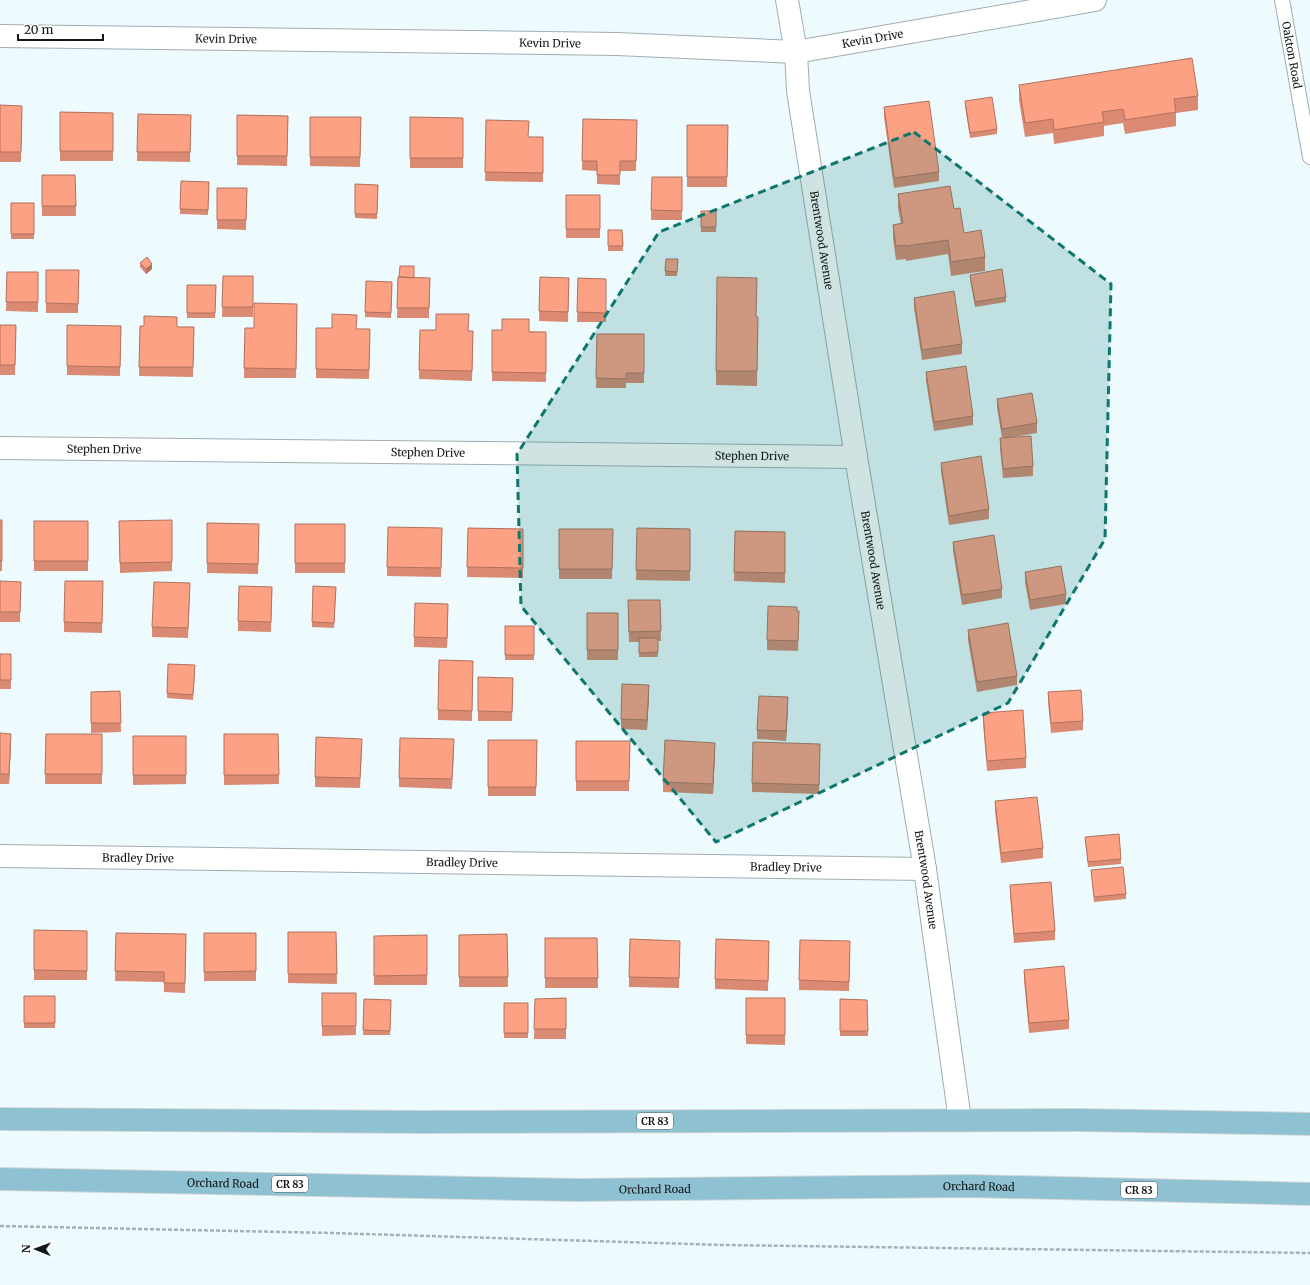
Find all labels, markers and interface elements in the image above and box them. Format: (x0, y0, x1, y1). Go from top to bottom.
scale bar (18, 16, 103, 42)
street label: Oakton Road (1279, 20, 1305, 90)
text: 20 m (24, 22, 53, 37)
street label: Kevin Drive (841, 26, 905, 51)
street label: Kevin Drive (195, 32, 257, 46)
street label: Kevin Drive (519, 36, 581, 51)
street label: Brentwood Avenue (807, 190, 836, 291)
street label: Stephen Drive (67, 442, 142, 456)
street label: Stephen Drive (391, 445, 465, 460)
street label: Stephen Drive (715, 449, 789, 463)
street label: Brentwood Avenue (858, 510, 888, 611)
street label: Brentwood Avenue (912, 829, 940, 930)
street label: Bradley Drive (102, 850, 174, 865)
street label: Bradley Drive (426, 855, 498, 870)
street label: Bradley Drive (750, 860, 822, 875)
road number: CR 83 (637, 1113, 673, 1129)
street label: Orchard Road (187, 1176, 259, 1191)
road number: CR 83 (272, 1176, 308, 1192)
street label: Orchard Road (943, 1179, 1015, 1194)
street label: Orchard Road (619, 1182, 691, 1197)
road number: CR 83 (1121, 1182, 1157, 1198)
north arrow (16, 1229, 56, 1269)
text: N (19, 1244, 33, 1253)

